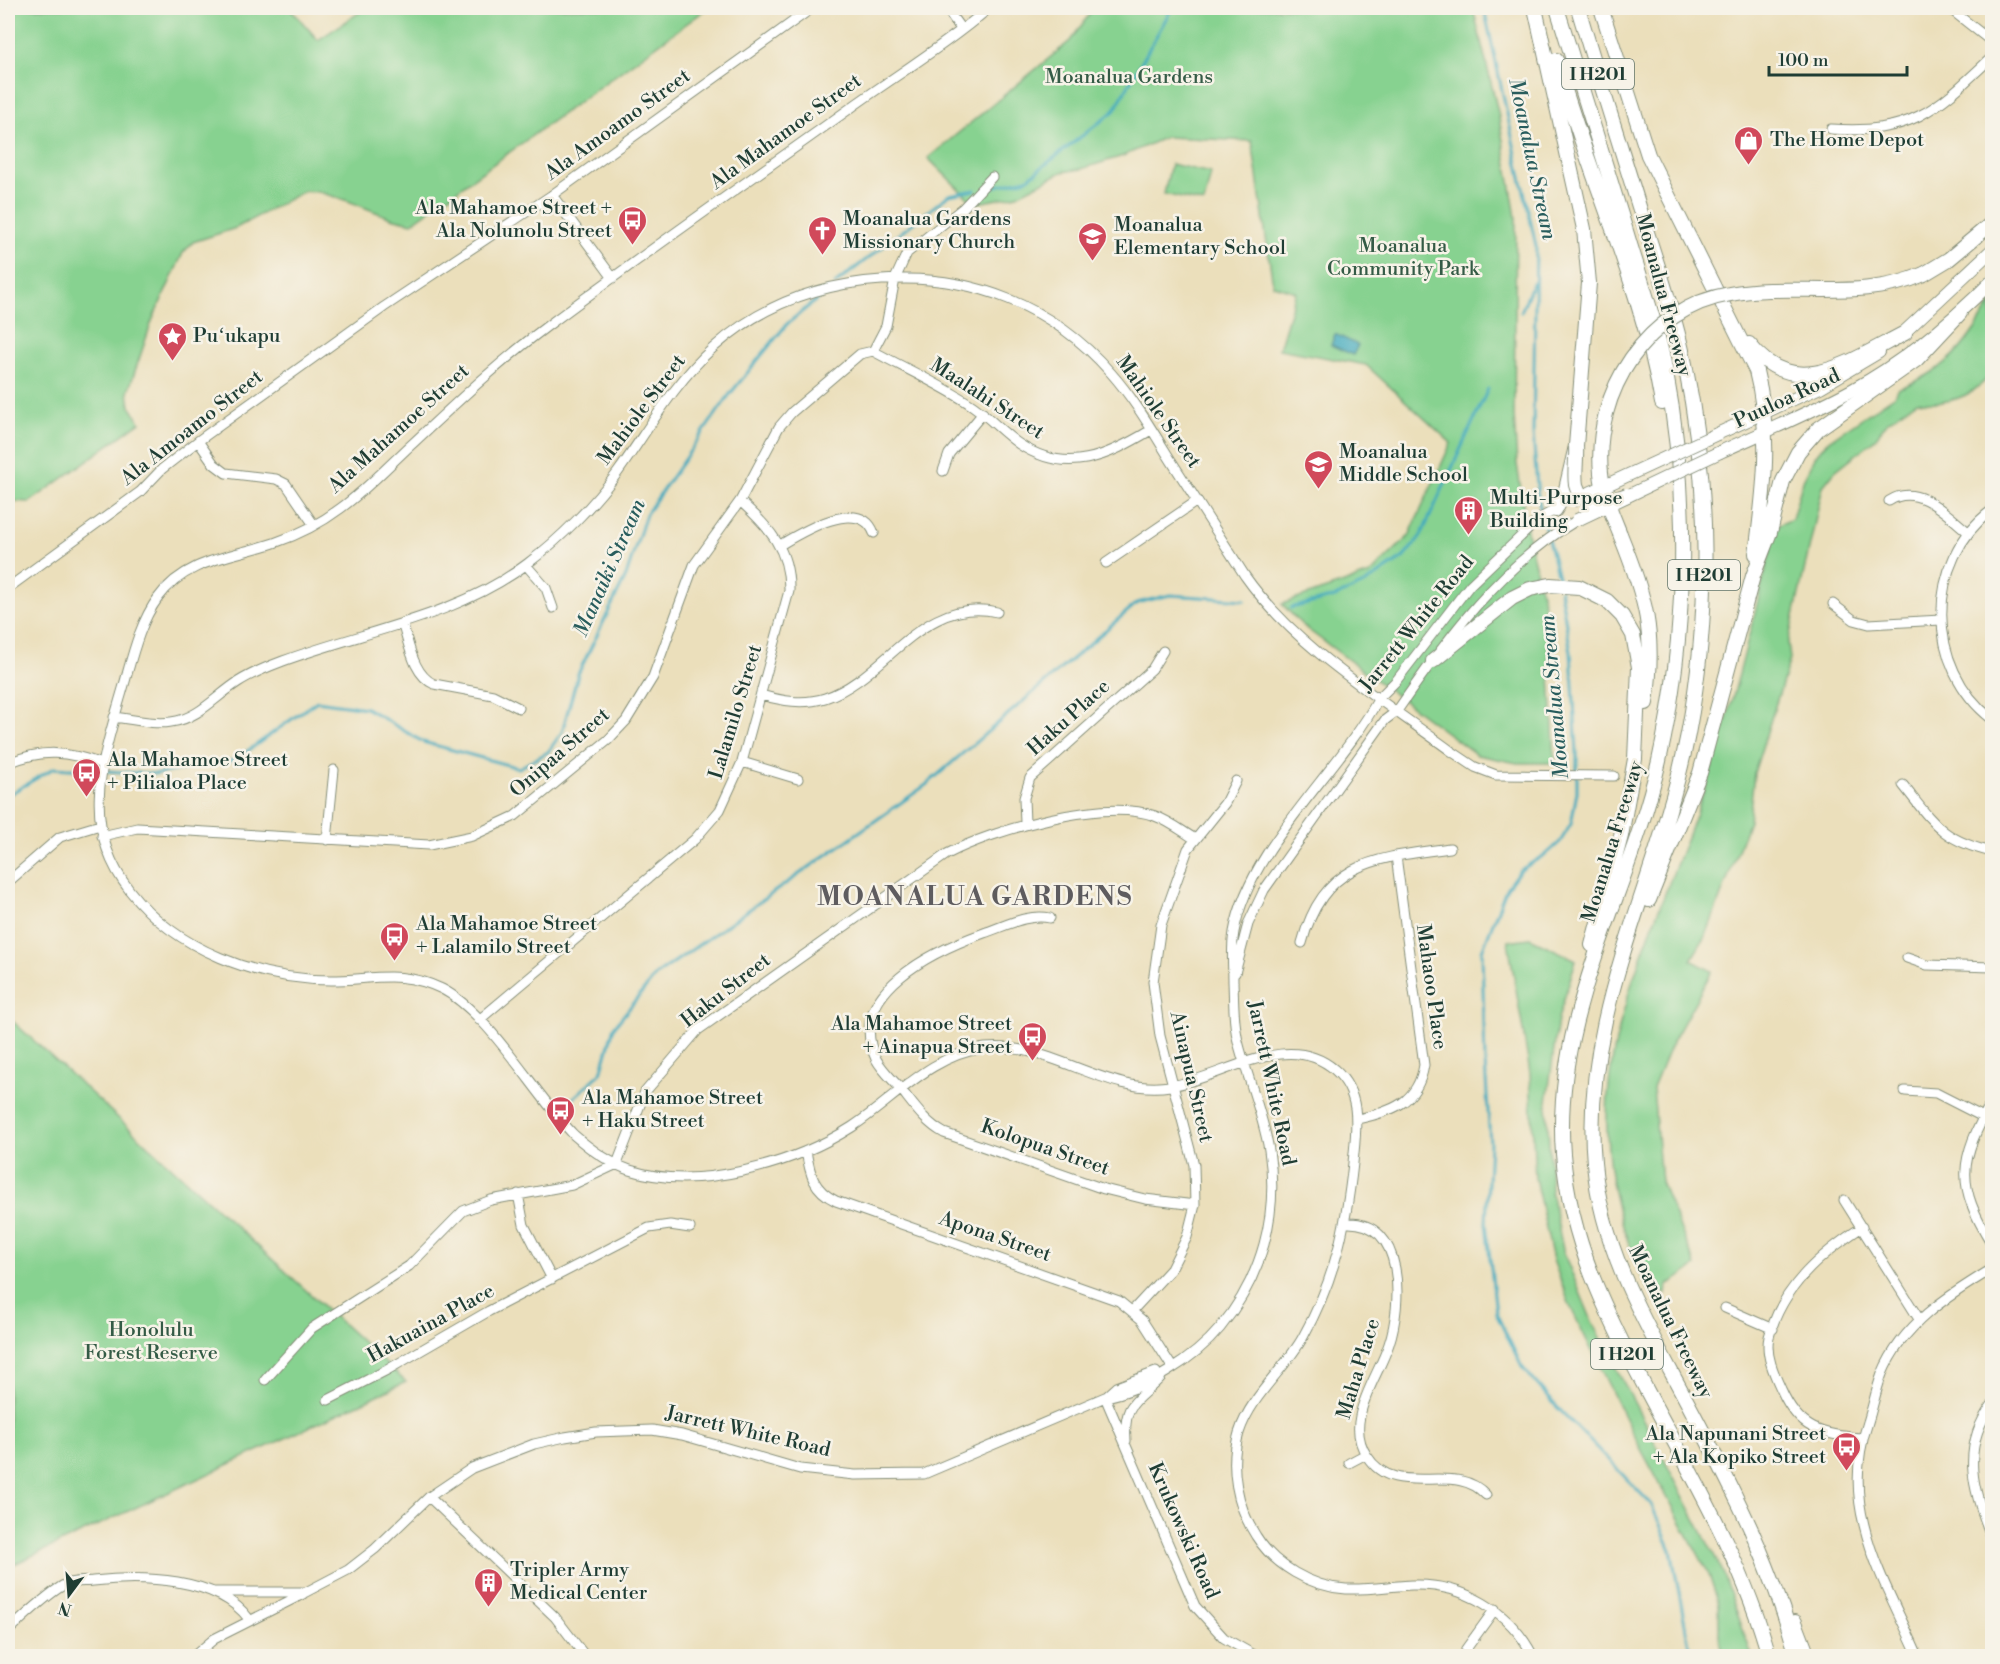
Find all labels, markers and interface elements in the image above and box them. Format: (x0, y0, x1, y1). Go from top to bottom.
scale bar (1769, 39, 1907, 77)
text: 100 m (1778, 49, 1829, 72)
road number: I H201 (1562, 59, 1634, 89)
street label: Ala Amoamo Street (540, 64, 696, 187)
park label: Moanalua Gardens (1045, 65, 1213, 90)
street label: Ala Mahamoe Street (705, 69, 867, 196)
water label: Moanalua Stream (1502, 76, 1562, 243)
shop icon: The Home Depot (1733, 124, 1765, 166)
place label: The Home Depot (1770, 128, 1924, 153)
place label: Ala Mahamoe Street + Ala Nolunolu Street (414, 196, 612, 244)
bus stop icon: Ala Mahamoe Street + Ala Nolunolu Street (617, 204, 649, 246)
place label: Moanalua Gardens Missionary Church (843, 207, 1015, 255)
street label: Moanalua Freeway (1629, 211, 1697, 380)
place label: Moanalua Elementary School (1114, 213, 1286, 261)
church icon: Moanalua Gardens Missionary Church (806, 214, 838, 256)
school or university icon: Moanalua Elementary School (1077, 220, 1109, 262)
park label: Moanalua Community Park (1327, 234, 1481, 282)
place icon: Puʻukapu (156, 320, 188, 362)
place label: Puʻukapu (193, 324, 281, 349)
street label: Mahiole Street (592, 350, 692, 470)
street label: Mahiole Street (1110, 351, 1206, 473)
street label: Maalahi Street (925, 353, 1049, 445)
street label: Ala Mahamoe Street (323, 359, 475, 500)
street label: Puuloa Road (1730, 363, 1845, 435)
street label: Ala Amoamo Street (115, 365, 268, 492)
place label: Moanalua Middle School (1339, 440, 1468, 488)
school or university icon: Moanalua Middle School (1302, 448, 1334, 490)
place label: Multi-Purpose Building (1489, 486, 1623, 534)
water label: Manaiki Stream (568, 494, 652, 641)
building icon: Multi-Purpose Building (1453, 494, 1485, 536)
street label: Jarrett White Road (1354, 550, 1480, 698)
road number: I H201 (1668, 560, 1740, 590)
water label: Moanalua Stream (1535, 613, 1575, 780)
street label: Lalamilo Street (704, 642, 768, 782)
street label: Haku Place (1023, 674, 1115, 762)
street label: Onipaa Street (505, 703, 615, 803)
place label: Ala Mahamoe Street + Pilialoa Place (106, 748, 288, 796)
bus stop icon: Ala Mahamoe Street + Pilialoa Place (70, 756, 102, 798)
street label: Moanalua Freeway (1577, 758, 1650, 926)
district label: MOANALUA GARDENS (817, 881, 1133, 913)
place label: Ala Mahamoe Street + Lalamilo Street (415, 912, 597, 960)
bus stop icon: Ala Mahamoe Street + Lalamilo Street (379, 920, 411, 962)
street label: Mahaoo Place (1410, 923, 1452, 1051)
street label: Haku Street (676, 948, 776, 1034)
street label: Jarrett White Road (1241, 997, 1301, 1169)
street label: Ainapua Street (1164, 1008, 1218, 1145)
place label: Ala Mahamoe Street + Ainapua Street (830, 1012, 1012, 1060)
bus stop icon: Ala Mahamoe Street + Ainapua Street (1017, 1020, 1049, 1062)
place label: Ala Mahamoe Street + Haku Street (581, 1086, 763, 1134)
bus stop icon: Ala Mahamoe Street + Haku Street (545, 1094, 577, 1136)
street label: Kolopua Street (977, 1114, 1113, 1182)
street label: Apona Street (935, 1206, 1054, 1268)
street label: Moanalua Freeway (1622, 1241, 1718, 1403)
street label: Hakuaina Place (363, 1279, 499, 1369)
street label: Maha Place (1332, 1316, 1386, 1422)
park label: Honolulu Forest Reserve (84, 1318, 218, 1366)
road number: I H201 (1591, 1339, 1663, 1369)
street label: Jarrett White Road (662, 1401, 833, 1463)
place label: Ala Napunani Street + Ala Kopiko Street (1644, 1422, 1826, 1470)
bus stop icon: Ala Napunani Street + Ala Kopiko Street (1831, 1430, 1863, 1472)
street label: Krukowski Road (1142, 1459, 1225, 1604)
place label: Tripler Army Medical Center (510, 1558, 648, 1606)
north arrow (39, 1565, 99, 1625)
building icon: Tripler Army Medical Center (473, 1566, 505, 1608)
text: N (56, 1597, 74, 1620)

